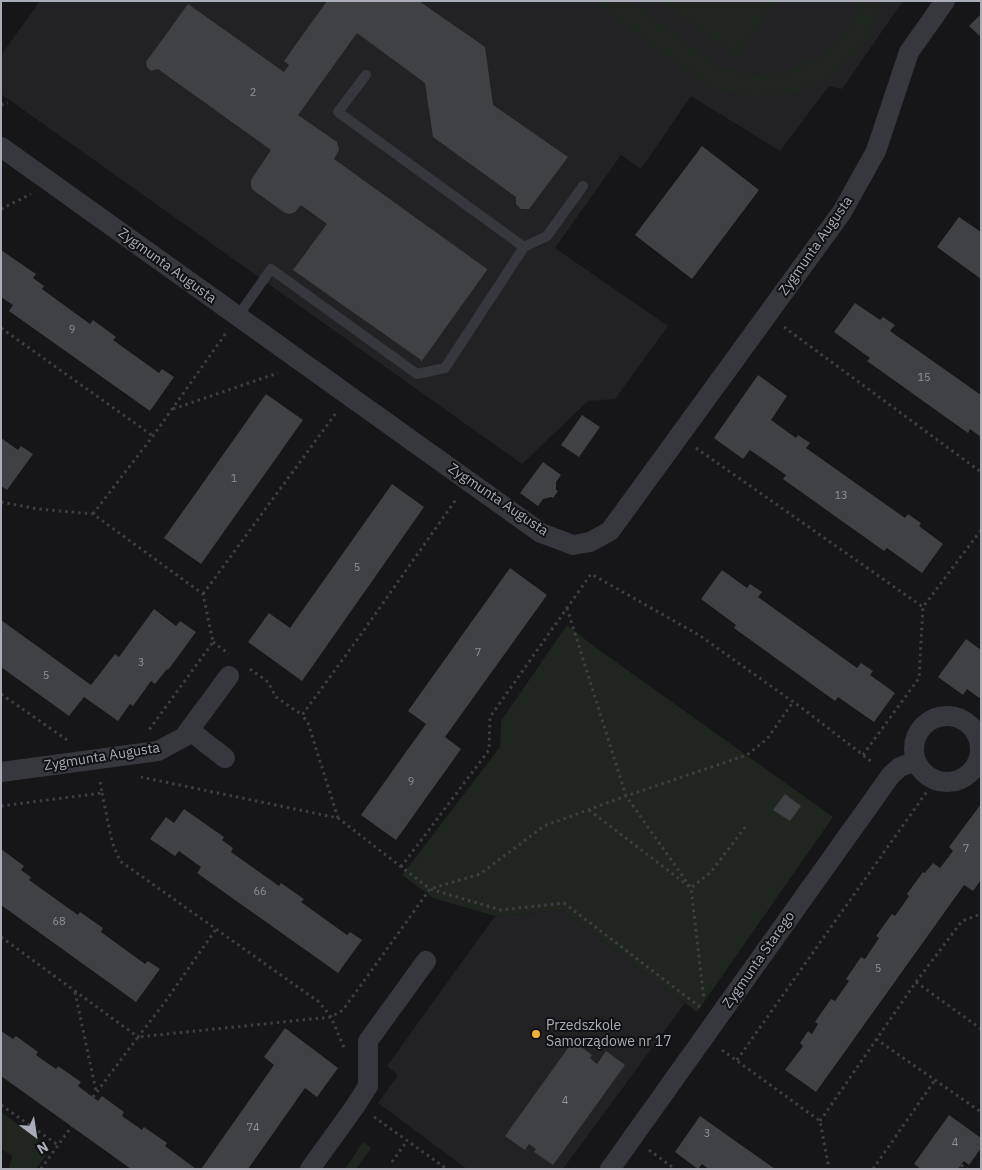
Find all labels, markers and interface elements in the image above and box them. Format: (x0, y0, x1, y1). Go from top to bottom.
house number: 2 (250, 86, 256, 100)
street label: Zygmunta Augusta (776, 193, 856, 299)
street label: Zygmunta Augusta (115, 225, 219, 307)
house number: 9 (69, 323, 75, 337)
house number: 15 (917, 371, 931, 385)
street label: Zygmunta Augusta (445, 460, 551, 540)
house number: 1 (231, 472, 237, 486)
house number: 13 (834, 489, 848, 503)
house number: 5 (354, 561, 360, 575)
house number: 7 (475, 646, 481, 660)
house number: 3 (138, 656, 144, 670)
house number: 5 (43, 669, 49, 683)
street label: Zygmunta Augusta (43, 740, 161, 774)
house number: 9 (408, 775, 414, 789)
house number: 7 (963, 842, 969, 856)
house number: 66 (253, 885, 267, 899)
street label: Zygmunta Starego (719, 908, 799, 1012)
house number: 68 (52, 915, 66, 929)
house number: 5 (875, 962, 881, 976)
place label: Przedszkole Samorządowe nr 17 (546, 1018, 672, 1050)
marker: Przedszkole Samorządowe nr 17 (530, 1028, 542, 1040)
house number: 4 (562, 1094, 568, 1108)
north arrow (10, 1110, 60, 1160)
house number: 74 (246, 1121, 260, 1135)
house number: 3 (704, 1127, 710, 1141)
house number: 4 (952, 1136, 958, 1150)
text: N (34, 1138, 52, 1158)

